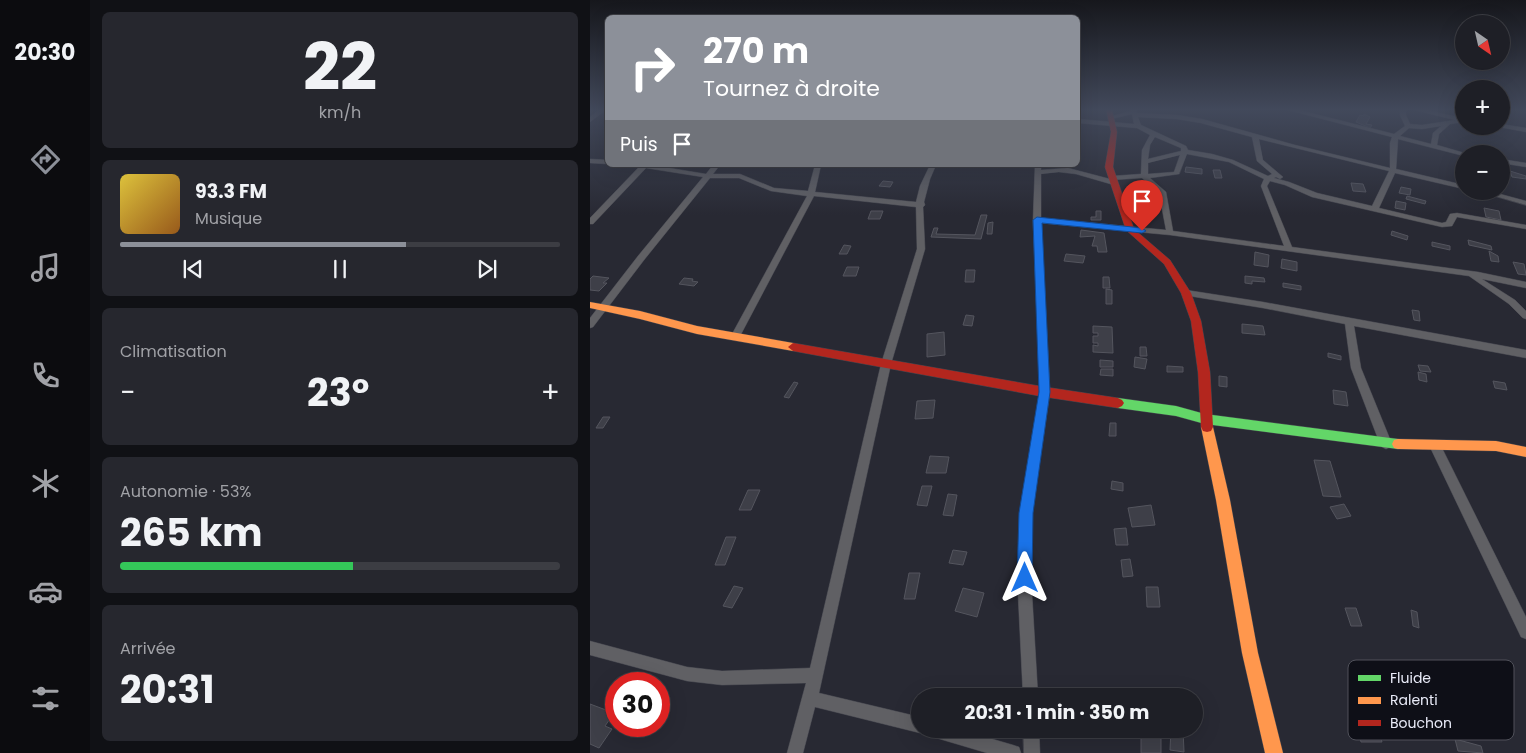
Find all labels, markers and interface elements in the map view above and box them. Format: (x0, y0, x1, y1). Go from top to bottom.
north arrow (1455, 15, 1510, 70)
map controls (1455, 15, 1510, 200)
text: 22 (303, 22, 377, 113)
text: 270 m (703, 26, 809, 75)
icon: right (620, 35, 685, 100)
text: 20:30 (15, 37, 75, 68)
text: Tournez à droite (703, 73, 880, 104)
button: + (1455, 80, 1510, 135)
text: km/h (319, 101, 361, 124)
icon: arrive (668, 130, 696, 158)
text: Puis (620, 131, 658, 158)
icon: directions (28, 142, 63, 177)
button: − (1455, 145, 1510, 200)
text: 93.3 FM (195, 178, 267, 205)
pin (1121, 180, 1163, 231)
icon: arrive (1128, 187, 1156, 215)
text: Musique (195, 207, 262, 230)
icon: music (28, 250, 63, 285)
icon: previous (179, 255, 207, 283)
icon: pause (326, 255, 354, 283)
icon: next (473, 255, 501, 283)
text: Climatisation (120, 340, 227, 363)
icon: phone (28, 358, 63, 393)
text: 23° (307, 366, 369, 419)
text: − (120, 373, 135, 412)
text: + (541, 373, 560, 412)
icon: climate (28, 466, 63, 501)
text: Autonomie · 53% (120, 480, 251, 503)
text: 265 km (120, 506, 262, 559)
position arrow (998, 551, 1050, 603)
icon: car (28, 574, 63, 609)
text: Arrivée (120, 637, 175, 660)
legend (1348, 660, 1514, 740)
text: 20:31 (120, 663, 215, 716)
text: Fluide (1390, 668, 1431, 688)
speed limit sign: 30 (605, 672, 670, 737)
icon: filters (28, 681, 63, 716)
text: Ralenti (1390, 690, 1438, 710)
text: 20:31 · 1 min · 350 m (965, 699, 1149, 726)
text: Bouchon (1390, 713, 1452, 733)

